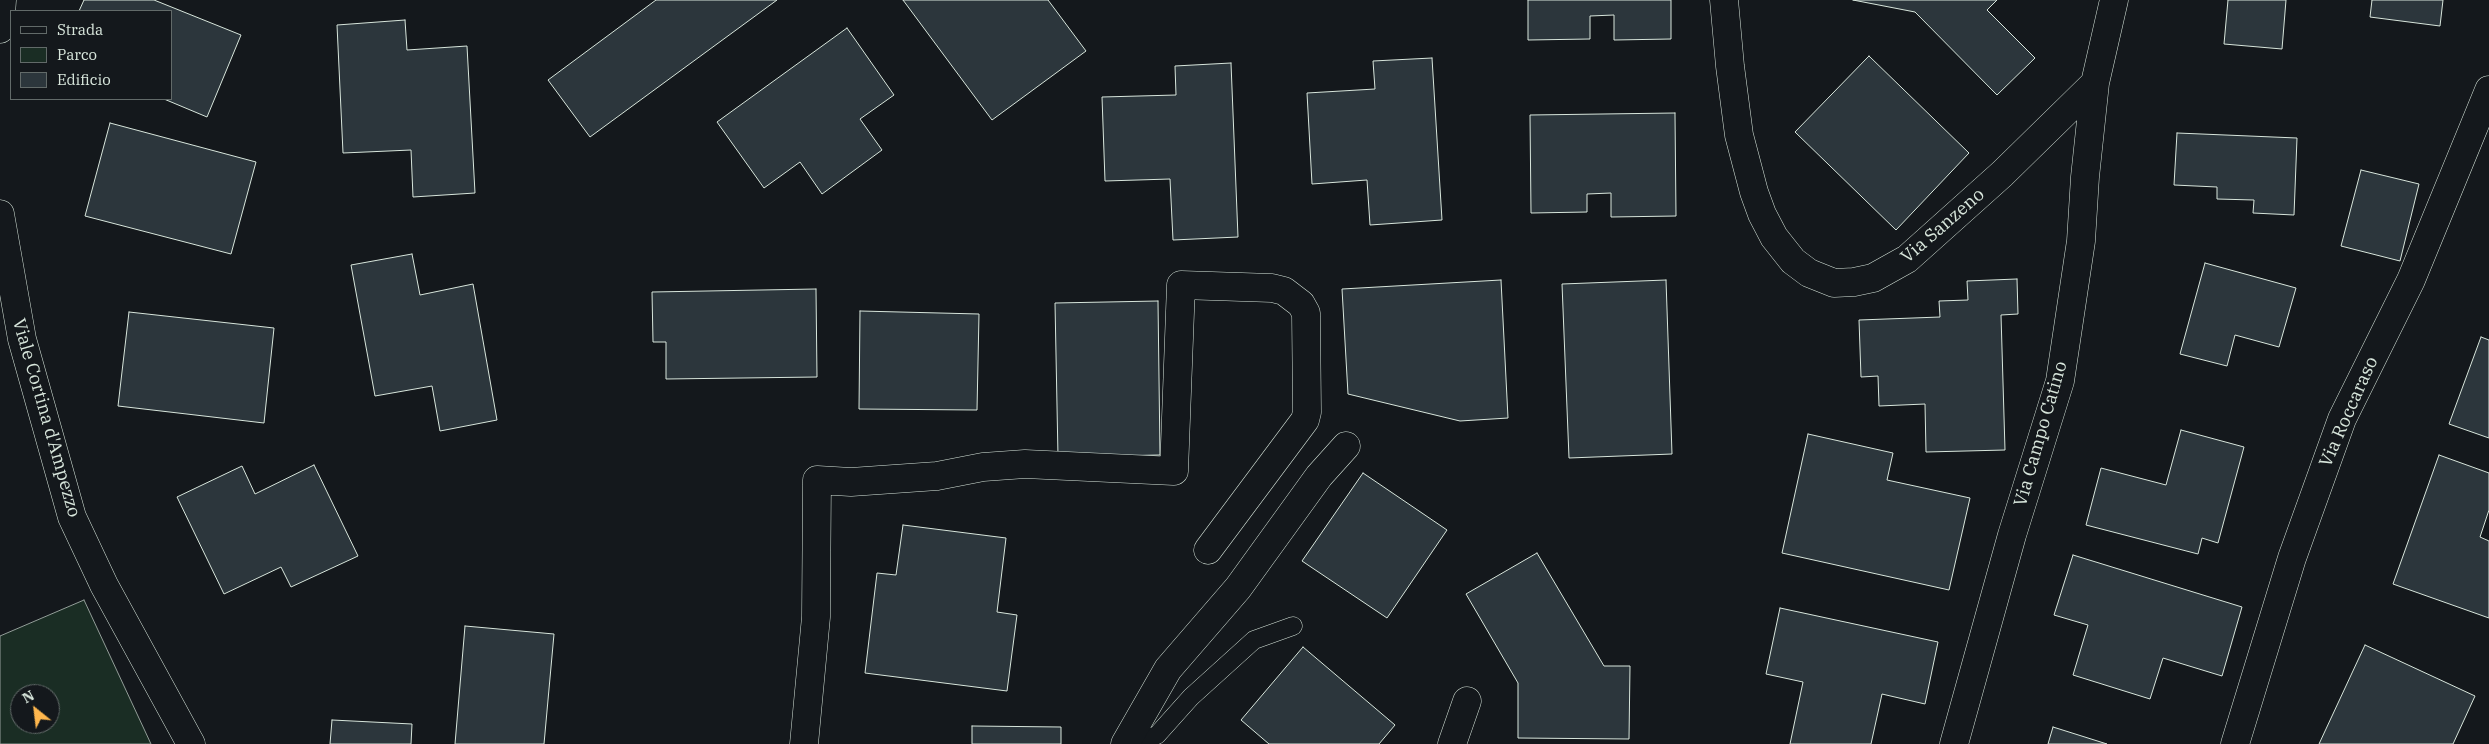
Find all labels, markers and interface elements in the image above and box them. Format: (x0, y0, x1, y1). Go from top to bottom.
legend (10, 10, 172, 100)
text: Strada (57, 20, 103, 39)
text: Parco (57, 45, 97, 64)
text: Edificio (57, 70, 111, 89)
street label: Via Sanzeno (1897, 184, 1989, 268)
street label: Viale Cortina d'Ampezzo (7, 316, 85, 520)
street label: Via Roccaraso (2315, 354, 2383, 470)
street label: Via Campo Catino (2010, 359, 2072, 509)
north arrow (10, 684, 60, 734)
text: N (19, 686, 37, 707)

